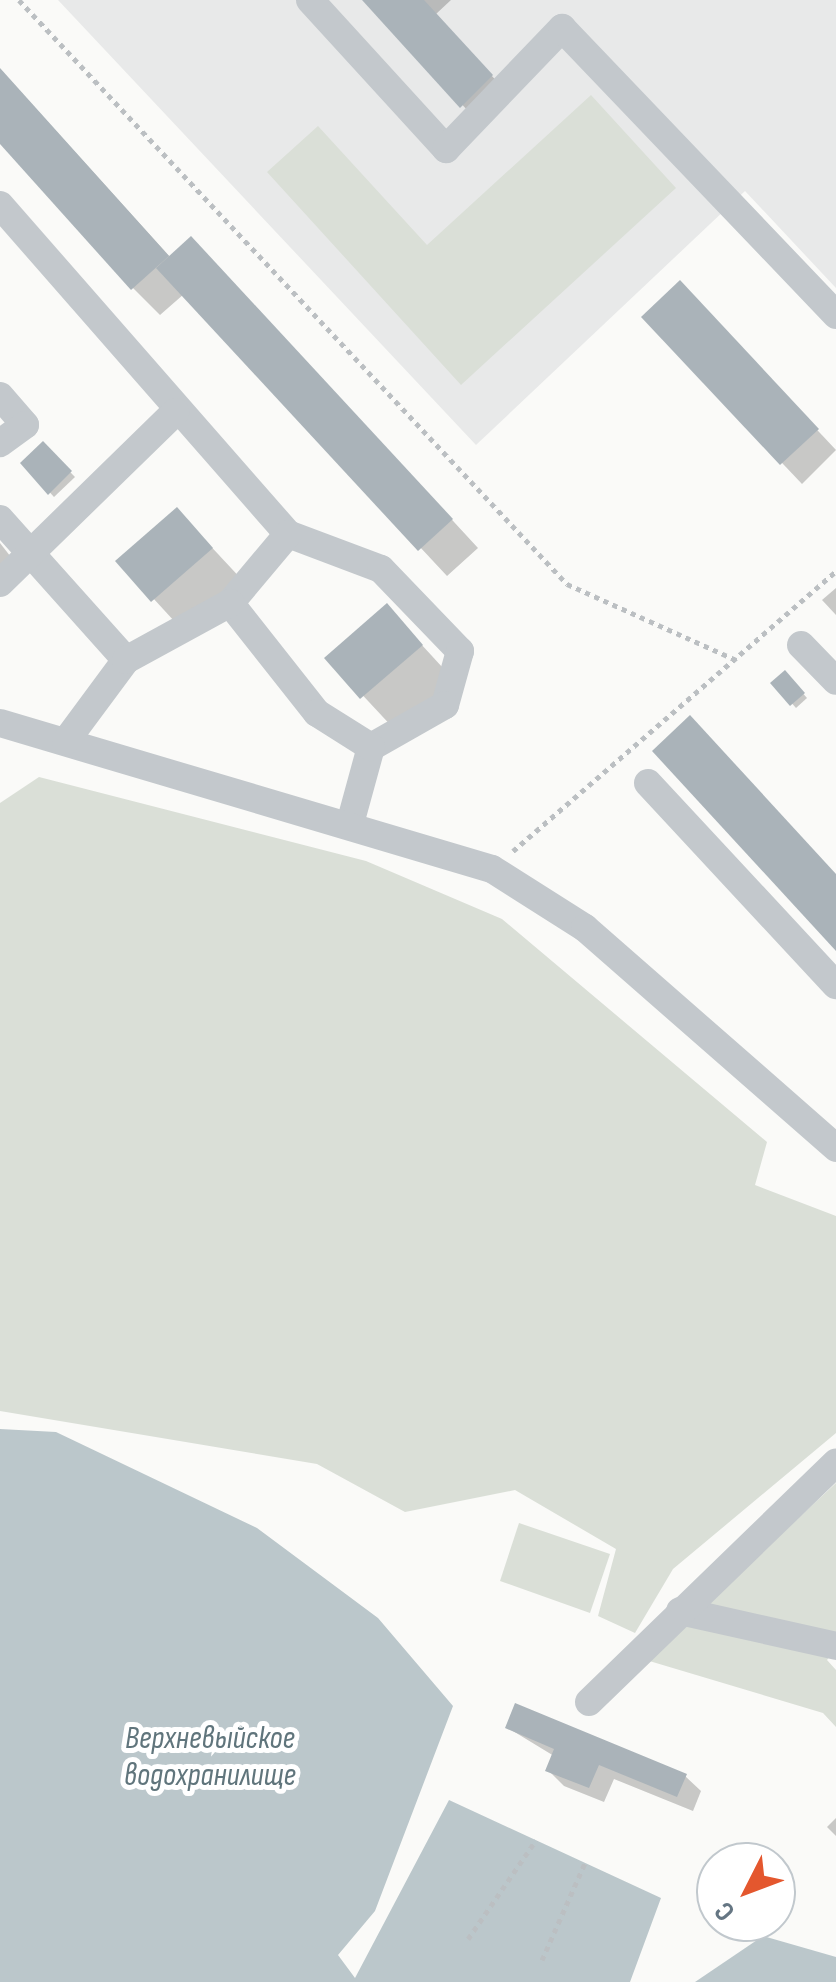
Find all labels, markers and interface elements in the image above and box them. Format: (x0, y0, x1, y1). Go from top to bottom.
water label: Верхневыйское водохранилище (124, 1721, 296, 1796)
north arrow (696, 1842, 796, 1942)
text: С (708, 1895, 742, 1927)

